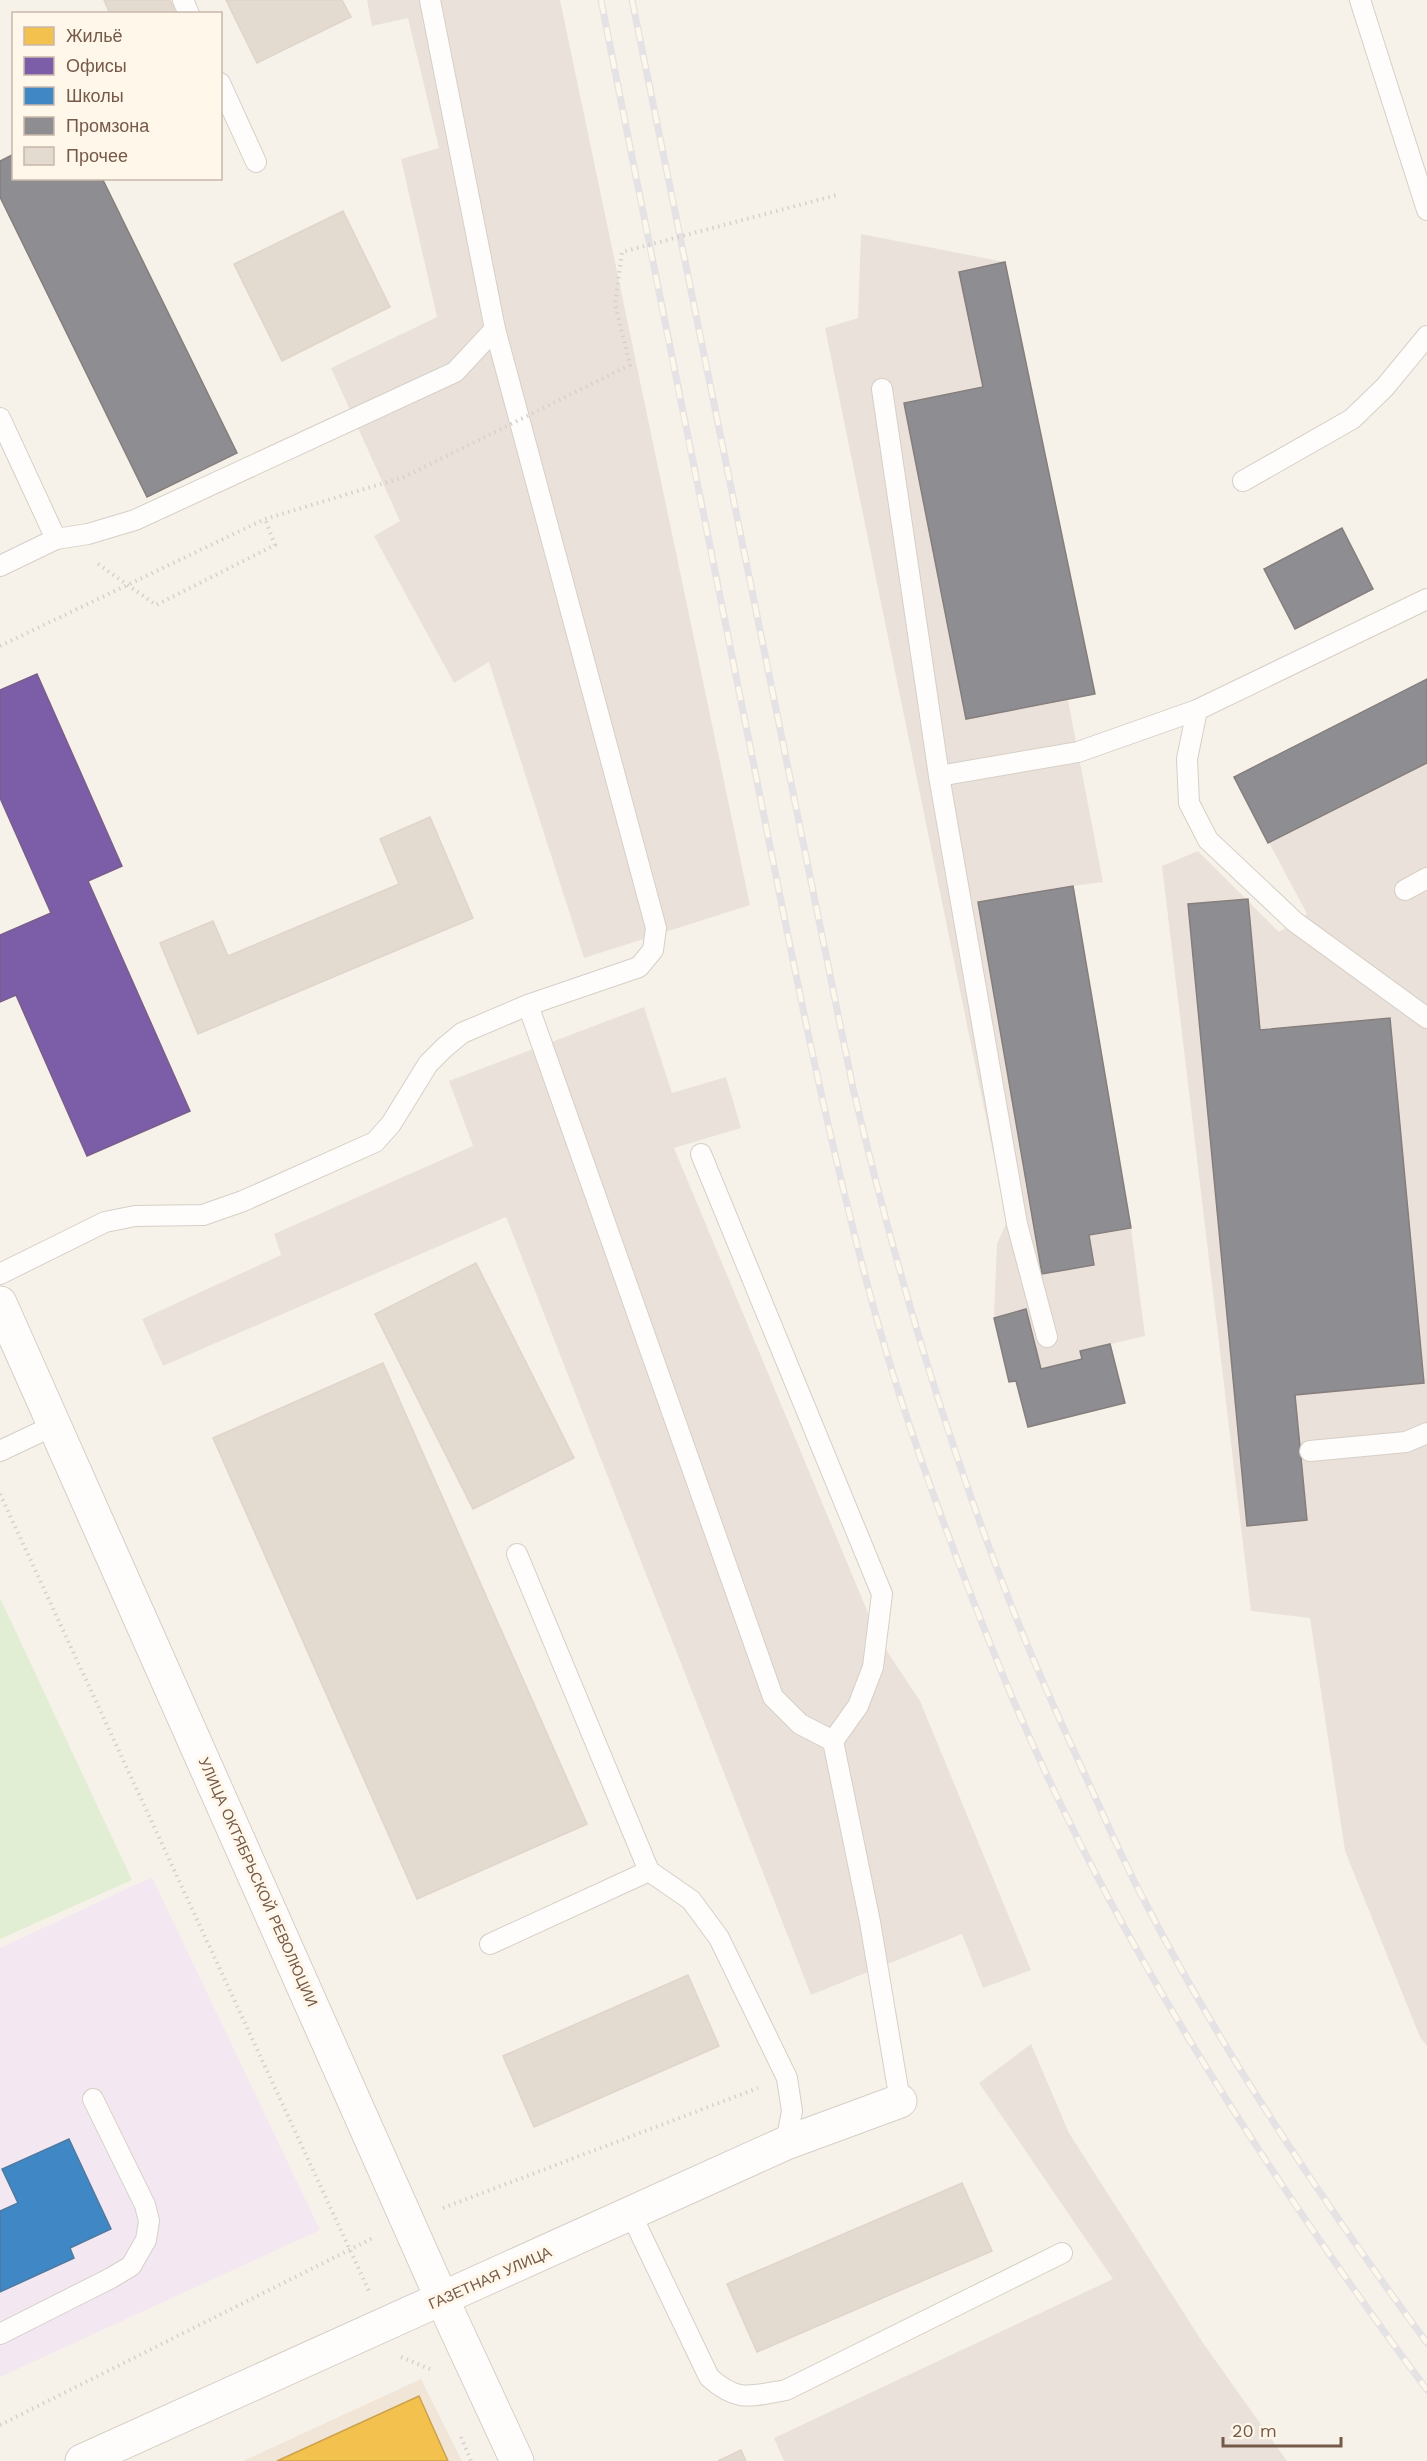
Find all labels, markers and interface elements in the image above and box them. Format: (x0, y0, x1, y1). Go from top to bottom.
legend (12, 12, 222, 180)
text: Жильё (66, 25, 123, 46)
text: Офисы (66, 55, 127, 76)
text: Школы (66, 85, 124, 106)
text: Промзона (66, 115, 150, 136)
text: Прочее (66, 145, 128, 166)
street label: УЛИЦА ОКТЯБРЬСКОЙ РЕВОЛЮЦИИ (195, 1755, 321, 2009)
street label: ГАЗЕТНАЯ УЛИЦА (426, 2243, 554, 2313)
scale bar (1223, 2410, 1342, 2448)
text: 20 m (1232, 2420, 1277, 2441)

